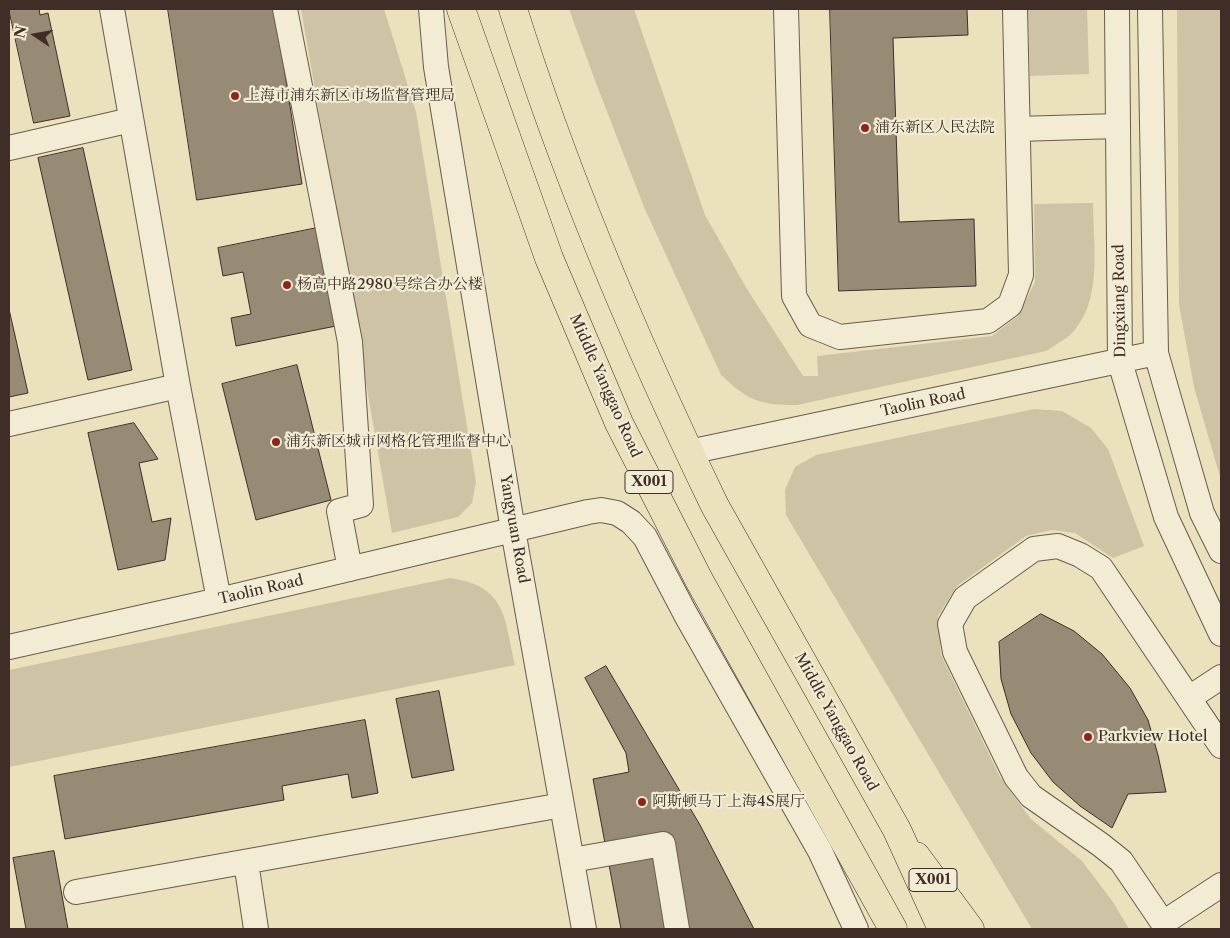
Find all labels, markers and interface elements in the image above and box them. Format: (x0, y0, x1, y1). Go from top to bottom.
north arrow (10, 10, 60, 60)
text: N (10, 24, 30, 40)
place label: 上海市浦东新区市场监督管理局 (245, 87, 455, 105)
marker: 上海市浦东新区市场监督管理局 (229, 90, 241, 102)
place label: 浦东新区人民法院 (875, 119, 995, 137)
marker: 浦东新区人民法院 (859, 122, 871, 134)
street label: Dingxiang Road (1110, 244, 1130, 358)
place label: 杨高中路2980号综合办公楼 (297, 276, 483, 294)
marker: 杨高中路2980号综合办公楼 (281, 279, 293, 291)
street label: Middle Yanggao Road (565, 311, 645, 461)
street label: Taolin Road (879, 385, 967, 421)
place label: 浦东新区城市网格化管理监督中心 (286, 433, 511, 451)
marker: 浦东新区城市网格化管理监督中心 (270, 436, 282, 448)
road number: X001 (625, 471, 673, 494)
street label: Yangyuan Road (496, 473, 532, 585)
street label: Taolin Road (217, 572, 305, 608)
street label: Middle Yanggao Road (790, 650, 882, 794)
place label: Parkview Hotel (1098, 728, 1207, 746)
marker: Parkview Hotel (1082, 731, 1094, 743)
place label: 阿斯顿马丁上海4S展厅 (652, 793, 805, 811)
marker: 阿斯顿马丁上海4S展厅 (636, 796, 648, 808)
road number: X001 (909, 868, 957, 892)

